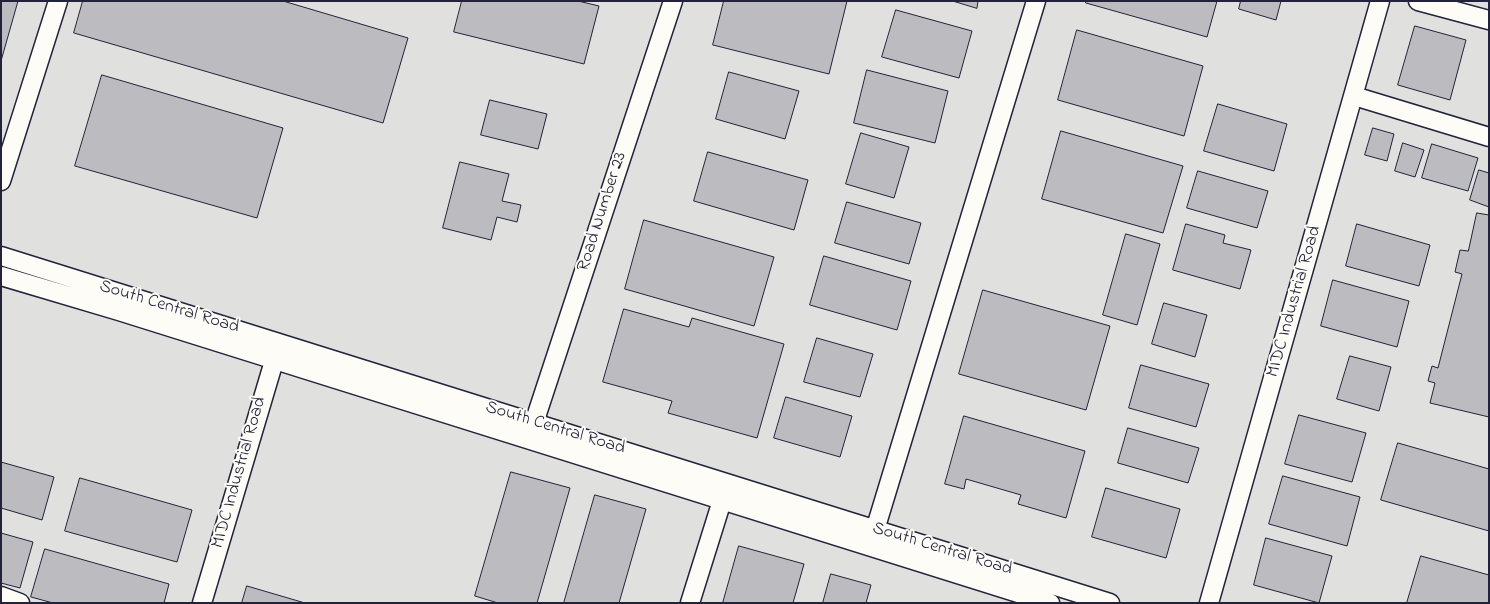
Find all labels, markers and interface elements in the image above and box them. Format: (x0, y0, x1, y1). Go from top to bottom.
street label: Road Number 23 (574, 150, 632, 274)
street label: MIDC Industrial Road (1263, 224, 1327, 380)
street label: South Central Road (96, 276, 242, 340)
street label: MIDC Industrial Road (208, 395, 272, 551)
street label: South Central Road (482, 397, 628, 461)
street label: South Central Road (869, 518, 1015, 582)

